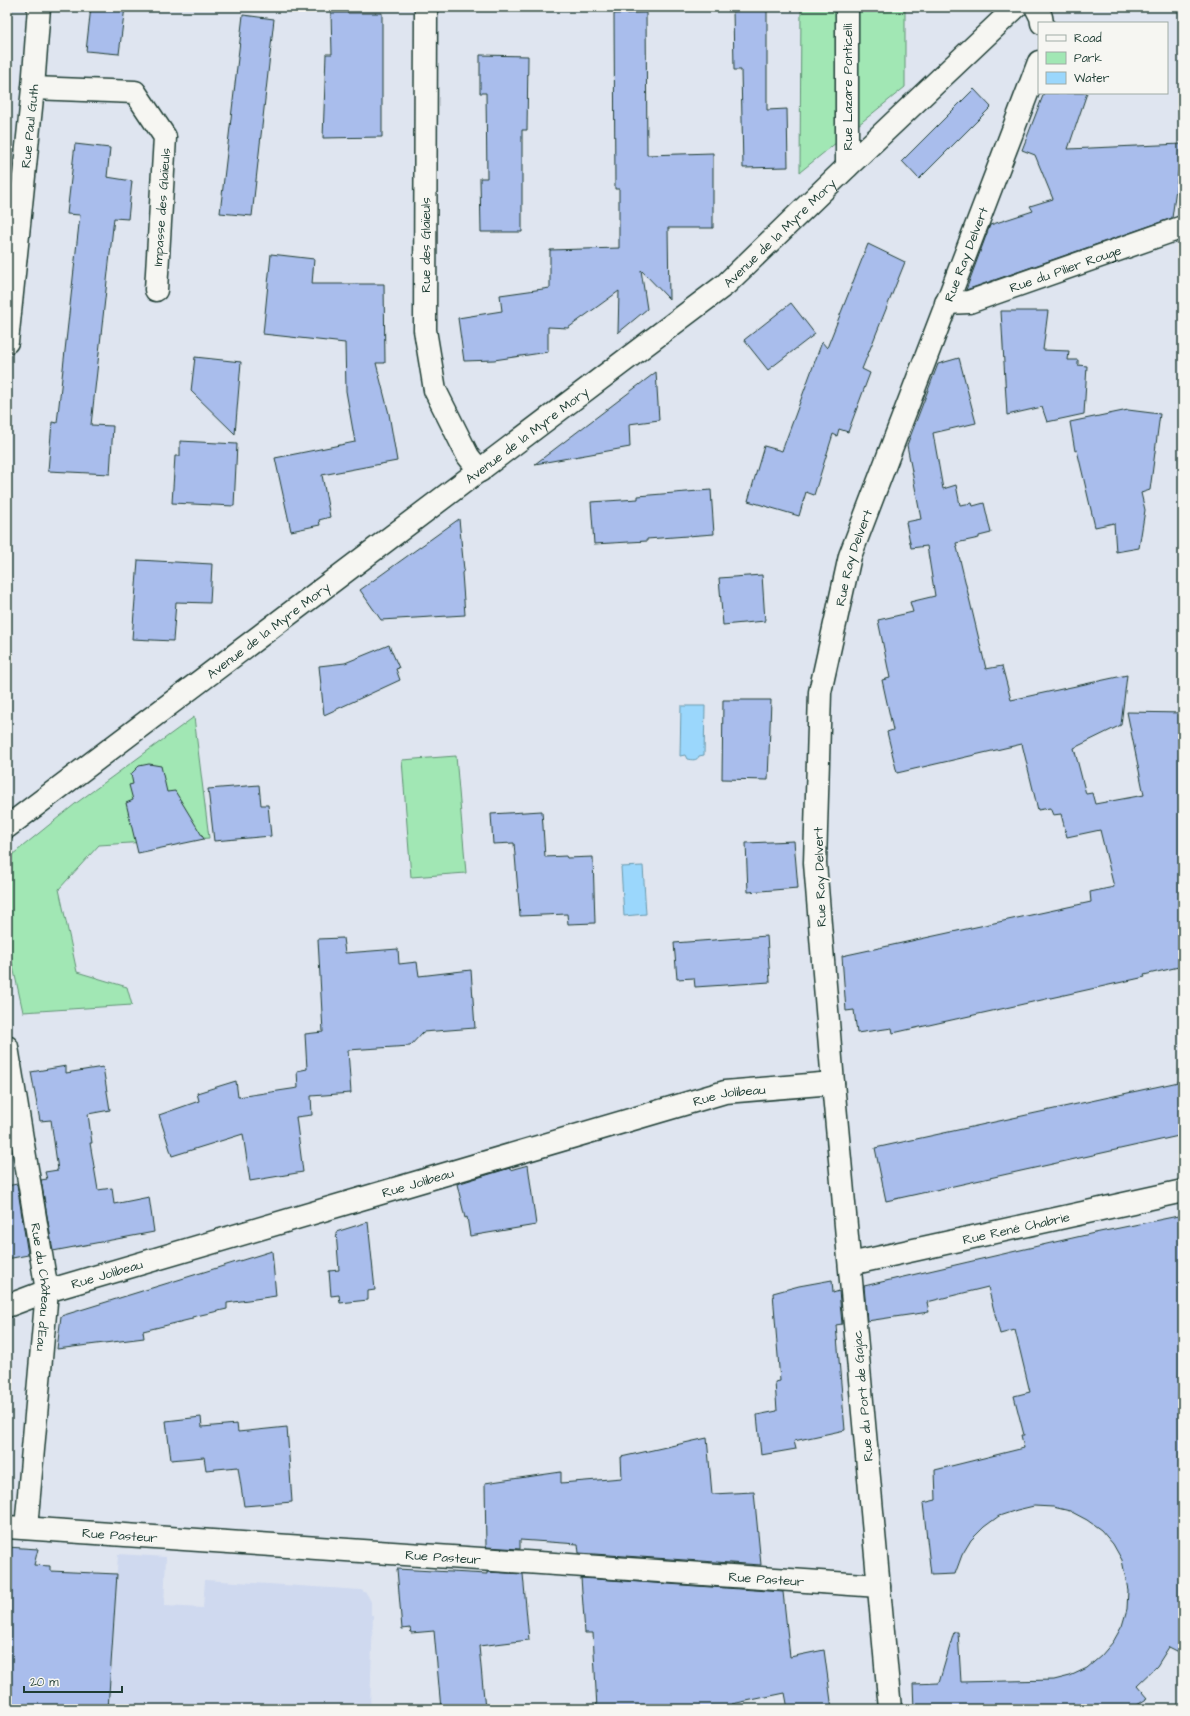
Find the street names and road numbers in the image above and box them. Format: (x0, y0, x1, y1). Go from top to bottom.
street label: Rue Lazare Ponticelli (839, 24, 857, 150)
street label: Rue Paul Guth (17, 83, 43, 169)
street label: Impasse des Glaïeuls (149, 147, 175, 267)
street label: Avenue de la Myre Mory (720, 175, 841, 292)
street label: Rue des Glaïeuls (417, 197, 435, 293)
street label: Rue Ray Delvert (940, 204, 993, 304)
street label: Rue du Pilier Rouge (1007, 241, 1124, 297)
street label: Avenue de la Myre Mory (462, 383, 593, 488)
street label: Rue Ray Delvert (831, 506, 877, 608)
street label: Avenue de la Myre Mory (203, 578, 334, 683)
street label: Rue Ray Delvert (809, 826, 832, 927)
street label: Rue Jolibeau (691, 1081, 767, 1111)
street label: Rue Jolibeau (380, 1164, 456, 1202)
street label: Rue René Chabrie (961, 1208, 1071, 1249)
street label: Rue du Château d'Eau (26, 1222, 55, 1352)
street label: Rue Jolibeau (69, 1255, 145, 1293)
street label: Rue du Port de Gajac (848, 1330, 878, 1462)
street label: Rue Pasteur (81, 1524, 158, 1547)
street label: Rue Pasteur (405, 1546, 481, 1569)
street label: Rue Pasteur (728, 1568, 805, 1591)

